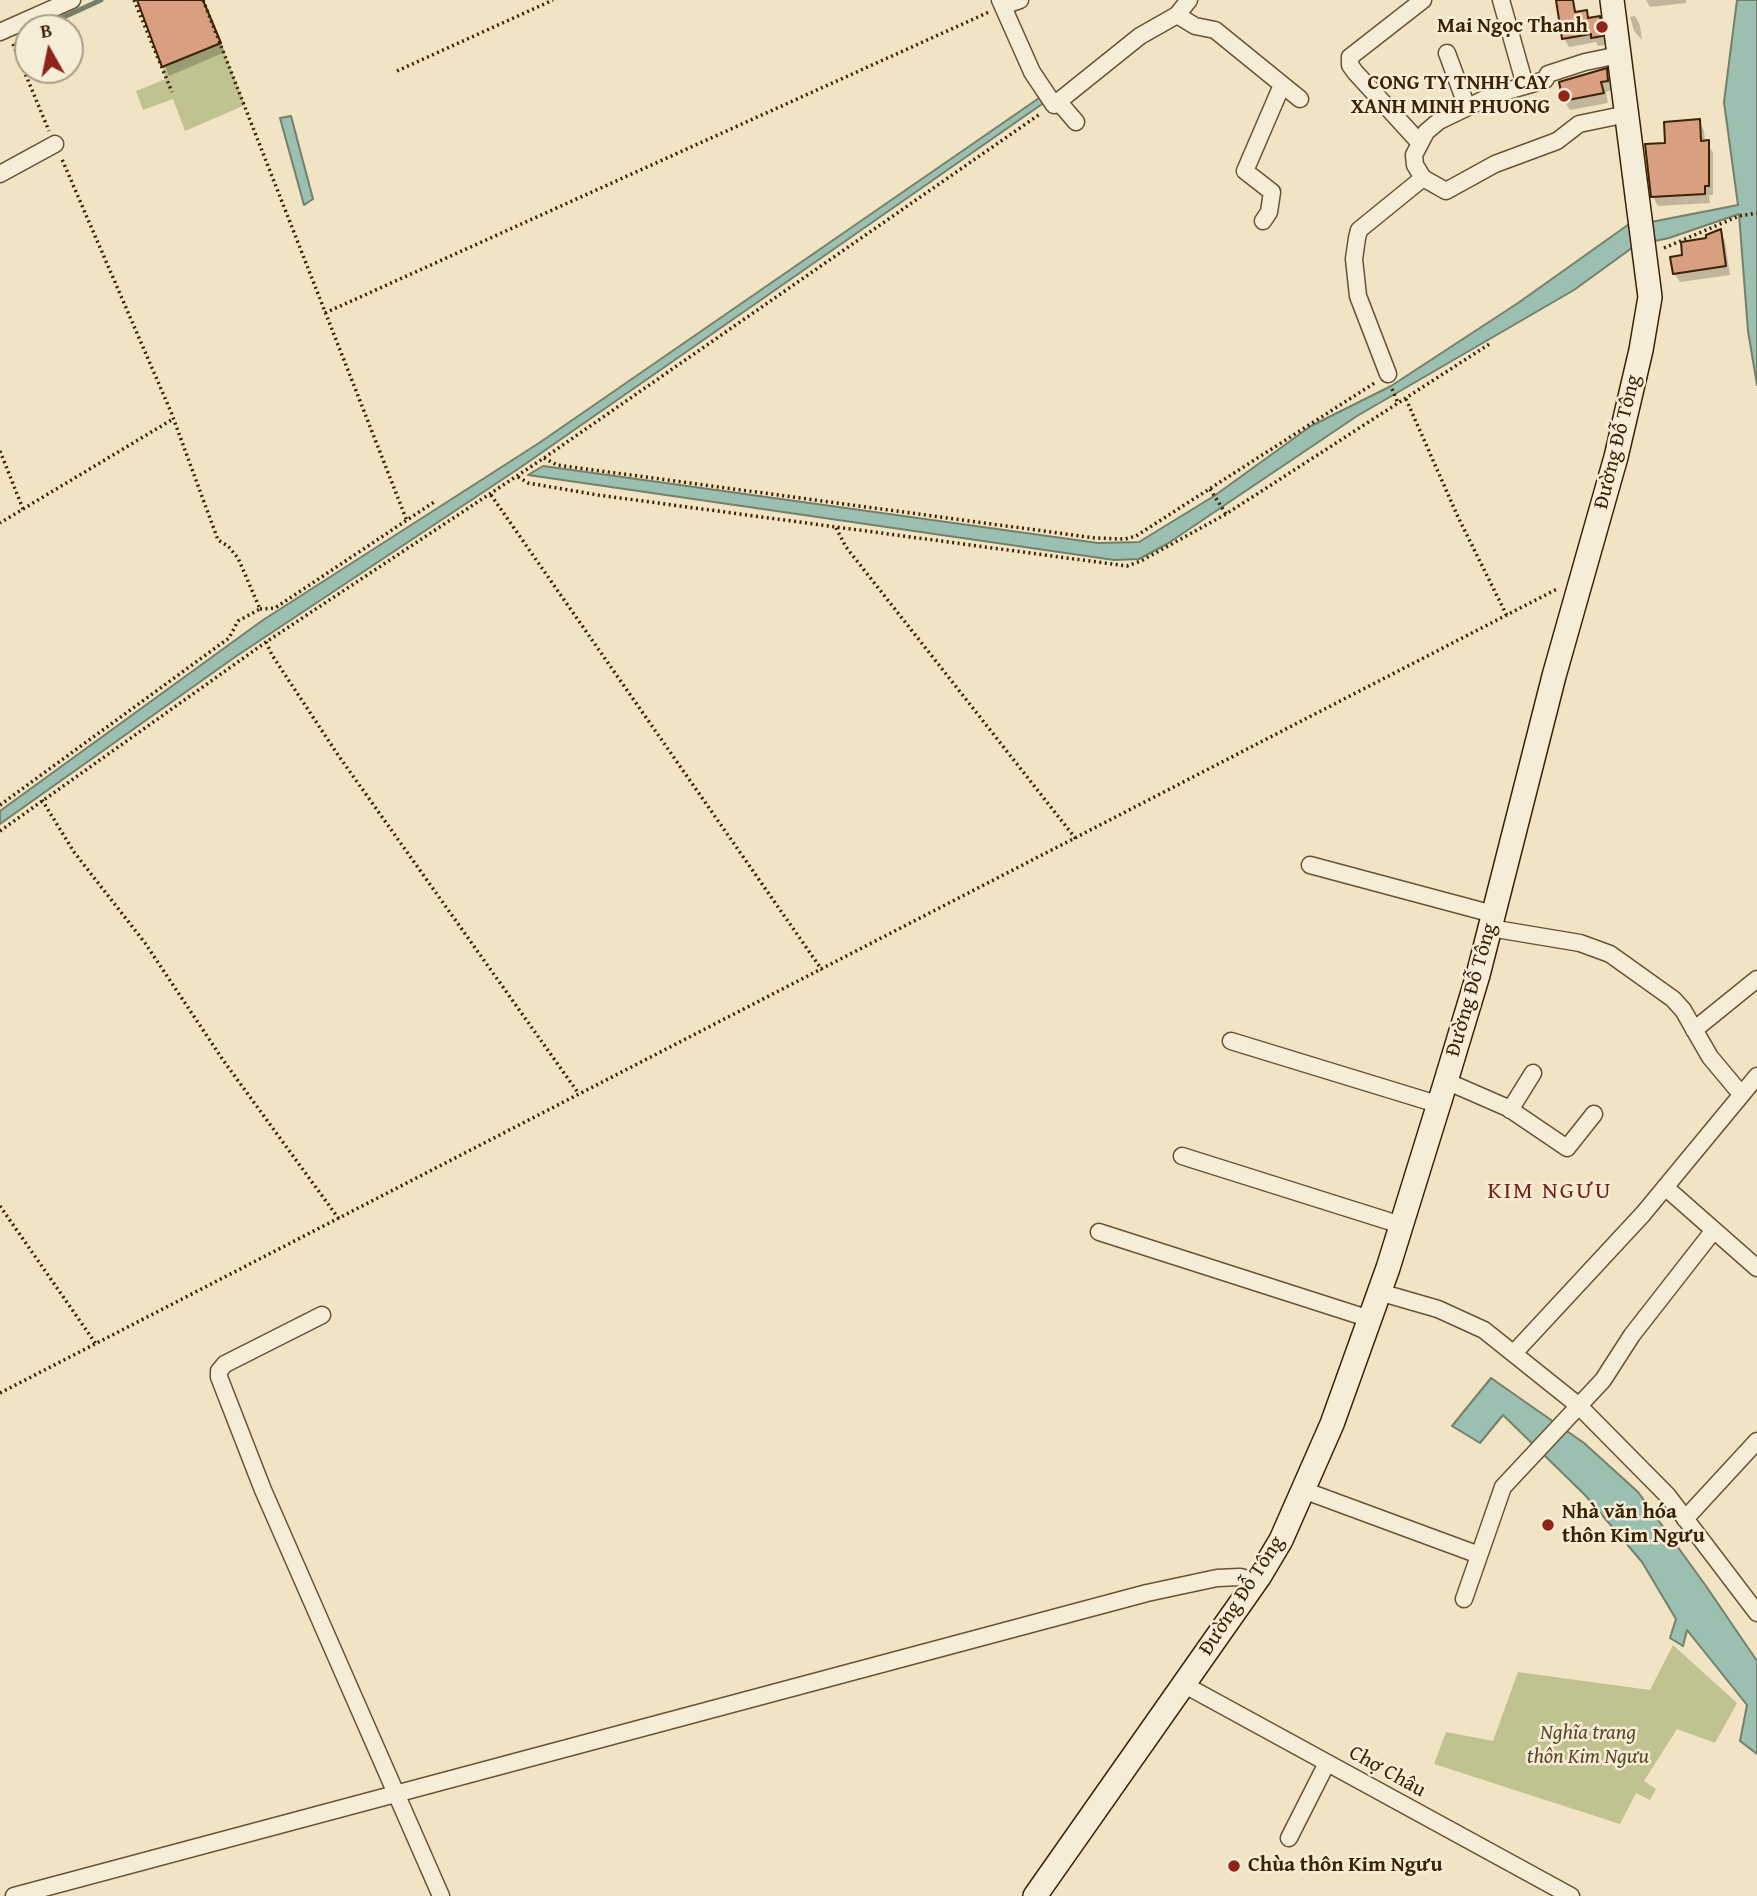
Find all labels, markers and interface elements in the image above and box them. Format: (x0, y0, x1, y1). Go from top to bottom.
north arrow (14, 14, 84, 84)
place label: Mai Ngọc Thanh (1437, 14, 1588, 40)
text: B (38, 15, 54, 45)
marker: Mai Ngọc Thanh (1594, 19, 1610, 35)
place label: CONG TY TNHH CAY XANH MINH PHUONG (1351, 71, 1550, 121)
marker: CONG TY TNHH CAY XANH MINH PHUONG (1556, 88, 1572, 104)
street label: Đường Đỗ Tông (1589, 372, 1647, 512)
street label: Đường Đỗ Tông (1441, 920, 1503, 1060)
district label: KIM NGƯU (1489, 1178, 1611, 1206)
place label: Nhà văn hóa thôn Kim Ngưu (1562, 1500, 1705, 1550)
marker: Nhà văn hóa thôn Kim Ngưu (1540, 1517, 1556, 1533)
street label: Đường Đỗ Tông (1194, 1532, 1290, 1660)
park label: Nghĩa trang thôn Kim Ngưu (1527, 1721, 1649, 1771)
street label: Chợ Châu (1344, 1741, 1430, 1803)
place label: Chùa thôn Kim Ngưu (1248, 1853, 1442, 1879)
marker: Chùa thôn Kim Ngưu (1226, 1858, 1242, 1874)

